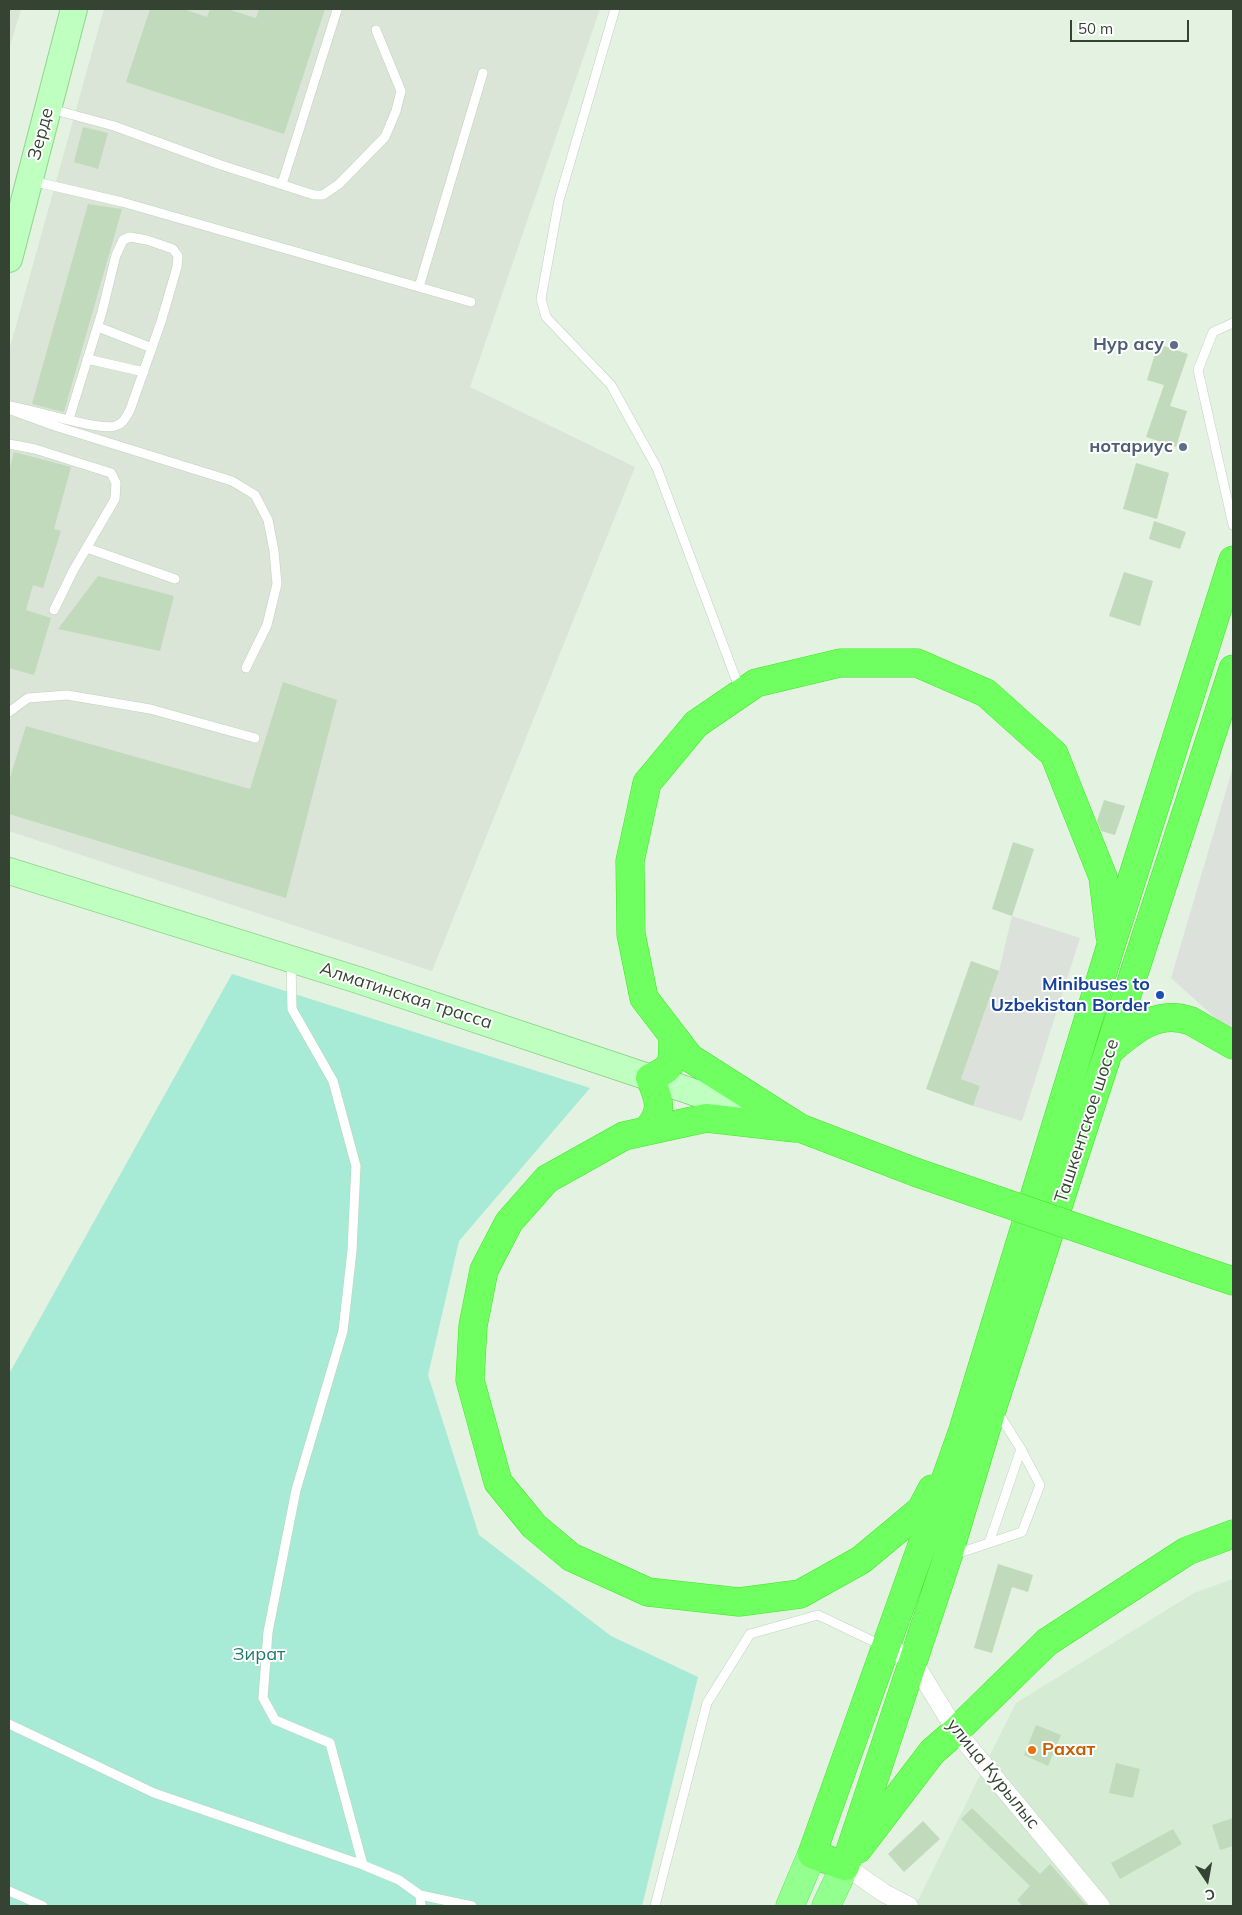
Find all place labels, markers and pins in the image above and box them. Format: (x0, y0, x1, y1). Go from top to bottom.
place label: Нур асу (1093, 334, 1164, 356)
marker: Нур асу (1168, 339, 1180, 351)
place label: нотариус (1089, 436, 1173, 458)
marker: нотариус (1177, 441, 1189, 453)
place label: Minibuses to Uzbekistan Border (991, 974, 1150, 1016)
marker: Minibuses to Uzbekistan Border (1154, 989, 1166, 1001)
place label: Рахат (1042, 1739, 1095, 1761)
marker: Рахат (1026, 1744, 1038, 1756)

